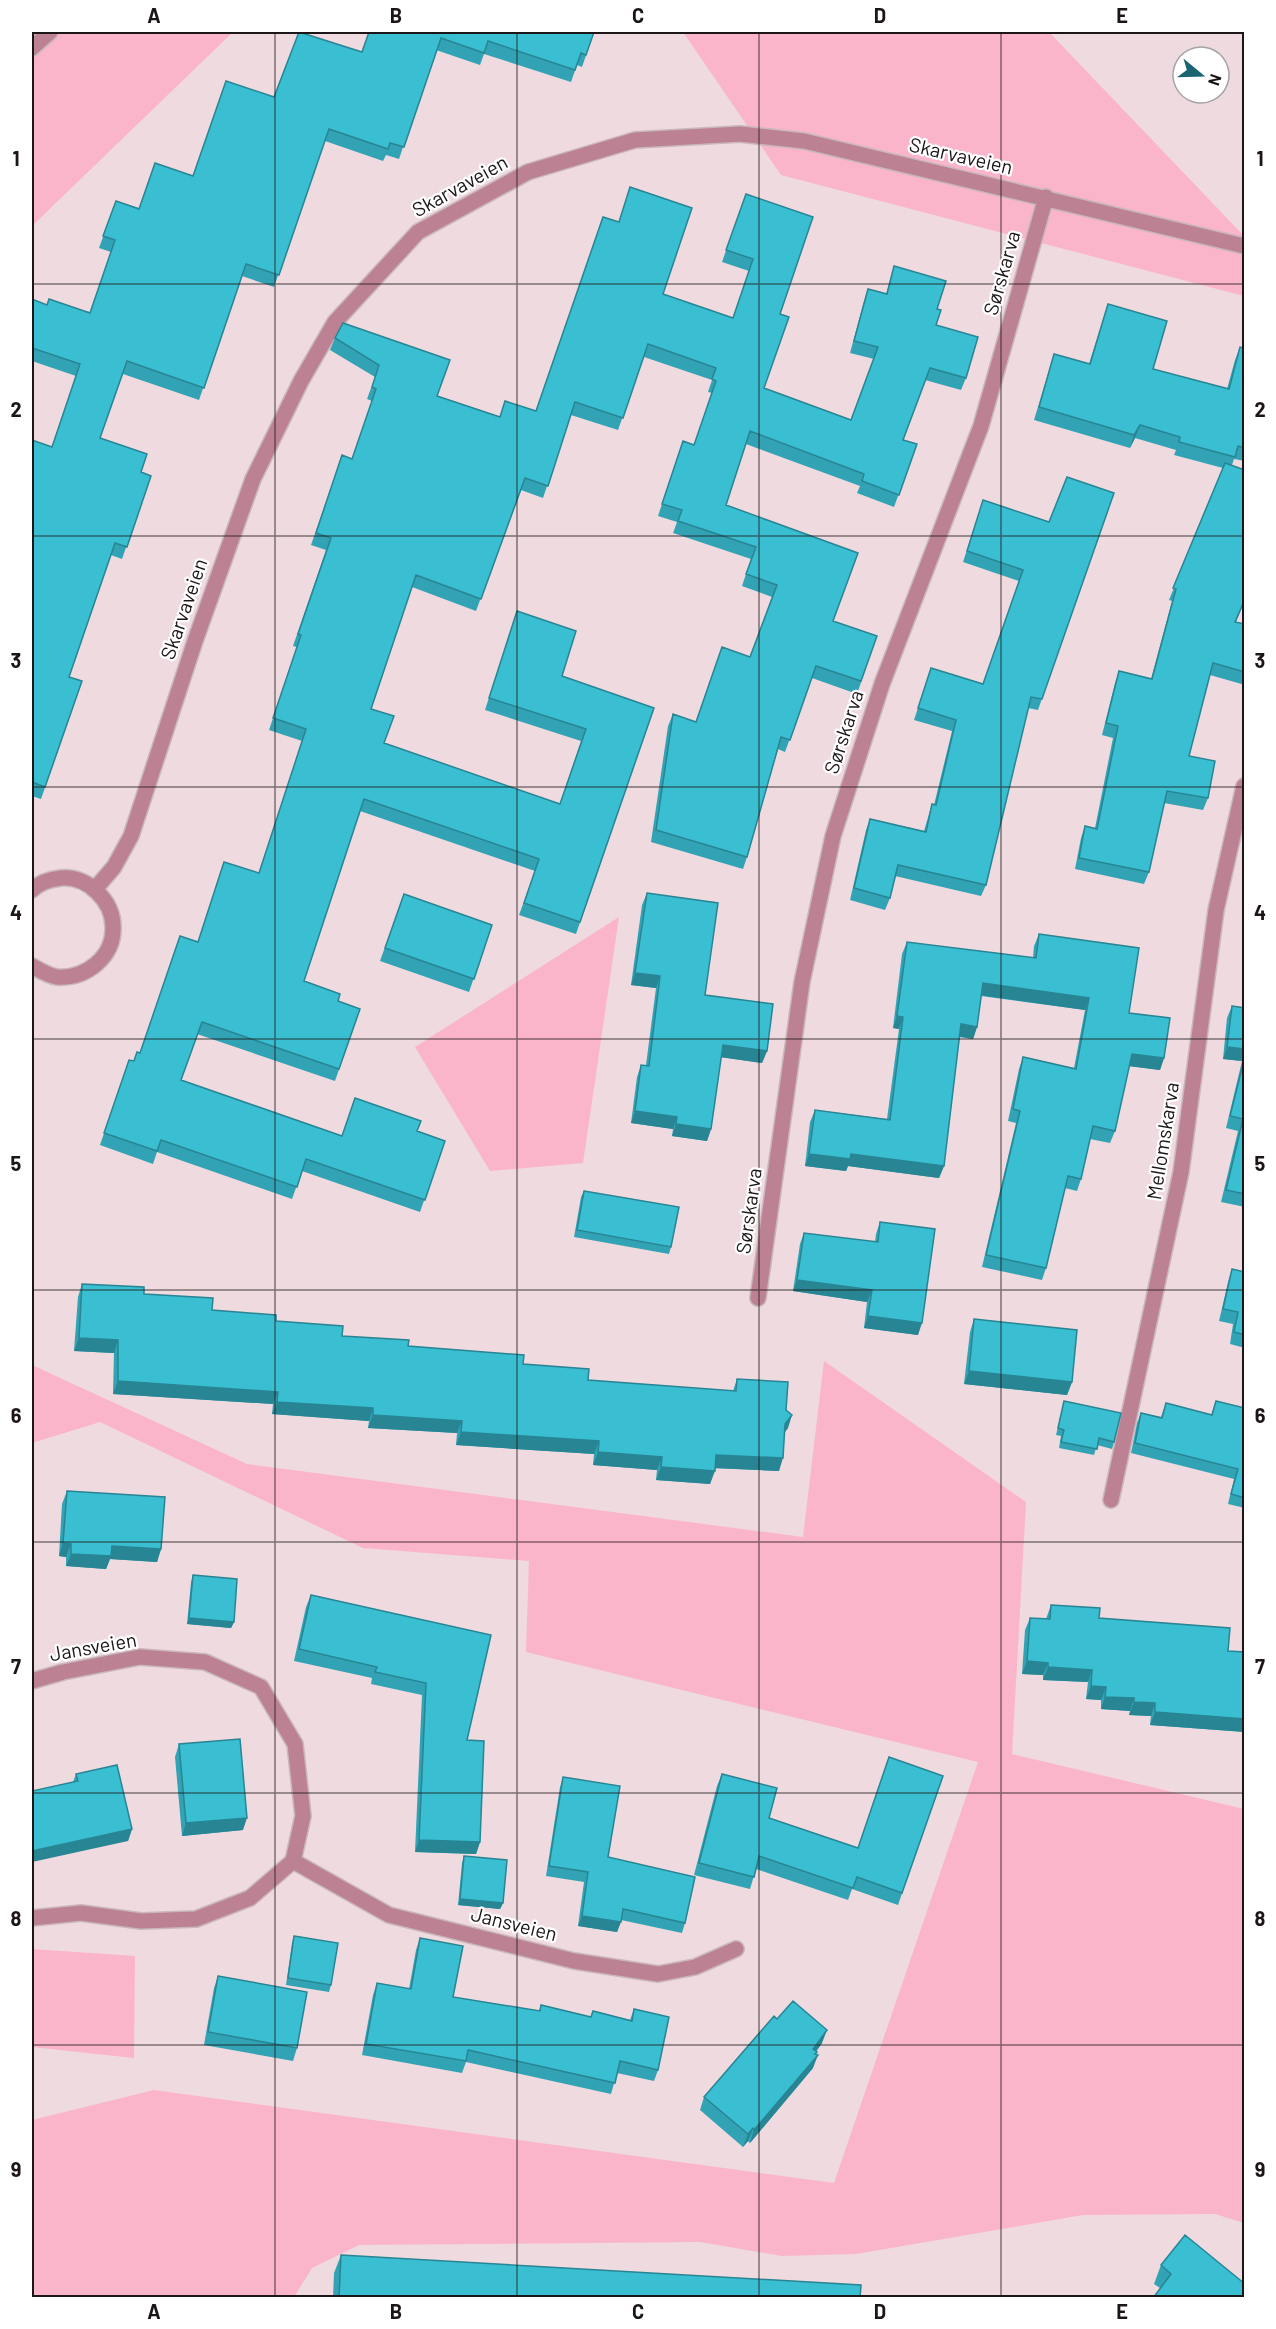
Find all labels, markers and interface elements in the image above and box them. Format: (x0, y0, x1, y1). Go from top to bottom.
text: A (147, 3, 161, 27)
text: B (390, 3, 402, 27)
text: C (632, 3, 644, 27)
text: D (874, 3, 886, 27)
text: E (1116, 3, 1128, 27)
north arrow (1171, 45, 1231, 105)
text: N (1205, 72, 1226, 88)
street label: Skarvaveien (907, 131, 1015, 179)
text: 1 (12, 146, 20, 170)
text: 1 (1256, 146, 1264, 170)
street label: Skarvaveien (408, 149, 511, 221)
street label: Sørskarva (978, 228, 1024, 318)
text: 2 (10, 397, 22, 421)
text: 2 (1254, 397, 1266, 421)
street label: Skarvaveien (155, 555, 212, 662)
text: 3 (11, 648, 21, 672)
text: 3 (1255, 648, 1265, 672)
street label: Sørskarva (818, 687, 868, 777)
text: 4 (10, 900, 22, 924)
text: 4 (1254, 900, 1266, 924)
street label: Mellomskarva (1141, 1080, 1183, 1201)
text: 5 (11, 1151, 22, 1175)
text: 5 (1255, 1151, 1266, 1175)
street label: Sørskarva (730, 1166, 766, 1255)
text: 6 (11, 1403, 22, 1427)
text: 6 (1255, 1403, 1266, 1427)
street label: Jansveien (47, 1627, 138, 1665)
text: 7 (11, 1654, 21, 1678)
text: 7 (1255, 1654, 1265, 1678)
street label: Jansveien (469, 1901, 560, 1945)
text: 8 (11, 1906, 22, 1930)
text: 8 (1255, 1906, 1266, 1930)
text: 9 (11, 2157, 21, 2181)
text: 9 (1255, 2157, 1265, 2181)
text: A (147, 2299, 161, 2323)
text: B (390, 2299, 402, 2323)
text: C (632, 2299, 644, 2323)
text: D (874, 2299, 886, 2323)
text: E (1116, 2299, 1128, 2323)

